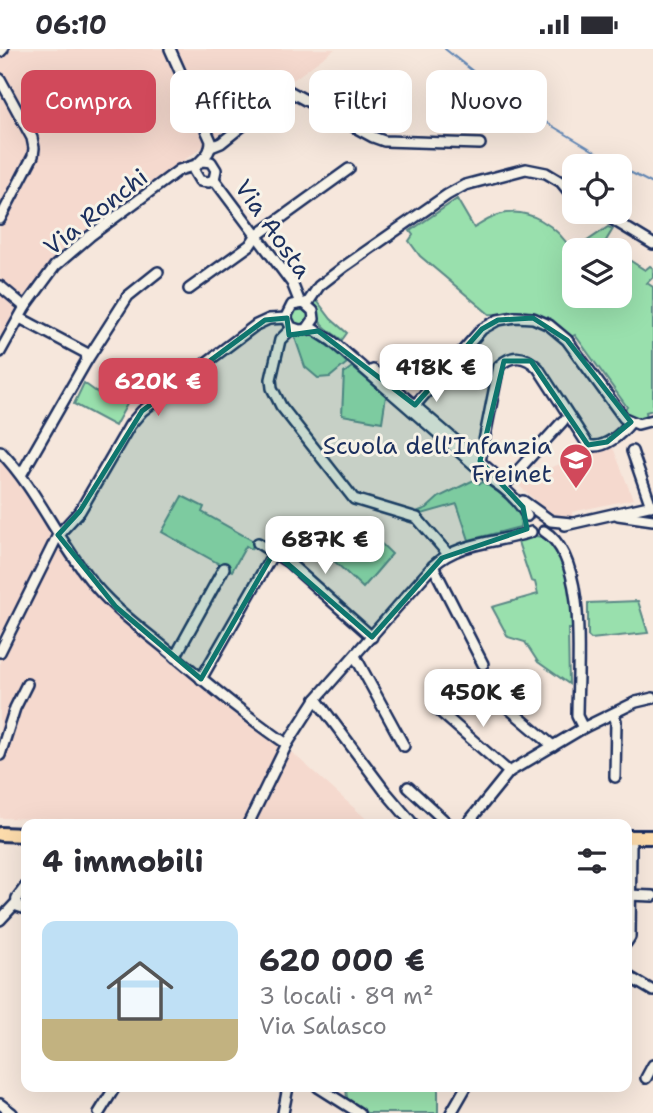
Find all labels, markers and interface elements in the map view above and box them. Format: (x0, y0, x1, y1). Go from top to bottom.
text: 06:10 (35, 7, 107, 42)
chip: Compra (21, 70, 156, 133)
chip: Affitta (170, 70, 295, 133)
chip: Filtri (309, 70, 412, 133)
chip: Nuovo (426, 70, 547, 133)
map controls (562, 154, 632, 308)
button: locate (562, 154, 632, 224)
street label: Via Ronchi (37, 161, 155, 263)
street label: Via Aosta (227, 173, 319, 285)
button: layers (562, 238, 632, 308)
pin: 418K € (379, 345, 493, 404)
text: 418K € (396, 352, 476, 382)
pin: 620K € (101, 359, 215, 418)
text: 620K € (115, 366, 201, 396)
place label: Scuola dell'Infanzia Freinet (323, 430, 552, 490)
school or university icon: Scuola dell'Infanzia Freinet (557, 441, 595, 490)
pin: 687K € (268, 517, 382, 576)
text: 687K € (281, 524, 369, 554)
pin: 450K € (426, 669, 540, 729)
text: 450K € (440, 677, 526, 707)
text: 4 immobili (42, 841, 204, 882)
icon: filters (573, 842, 611, 880)
text: 620 000 € (259, 940, 425, 981)
icon: home (98, 949, 182, 1033)
text: 3 locali · 89 m² (259, 981, 434, 1011)
text: Via Salasco (259, 1011, 387, 1041)

